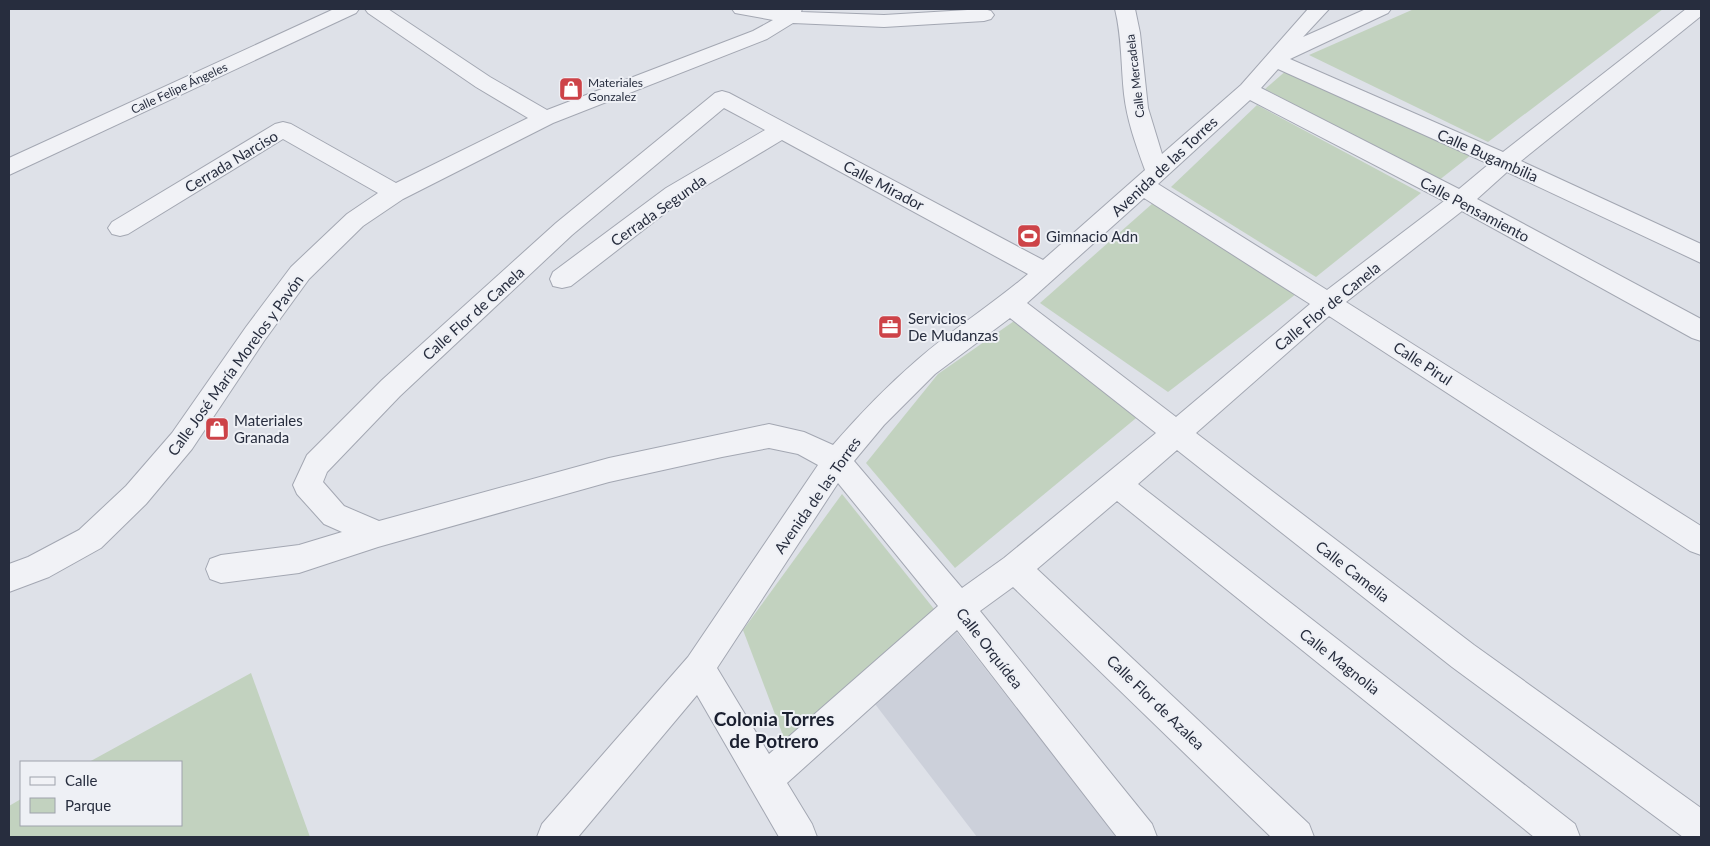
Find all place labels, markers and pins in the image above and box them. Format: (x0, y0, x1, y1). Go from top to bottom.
place label: Materiales Gonzalez (588, 75, 643, 104)
shop icon: Materiales Gonzalez (558, 76, 584, 102)
sports icon: Gimnacio Adn (1016, 223, 1042, 249)
place label: Gimnacio Adn (1046, 227, 1138, 245)
place label: Servicios De Mudanzas (908, 309, 998, 344)
office icon: Servicios De Mudanzas (877, 314, 903, 340)
place label: Materiales Granada (234, 411, 303, 446)
shop icon: Materiales Granada (204, 416, 230, 442)

